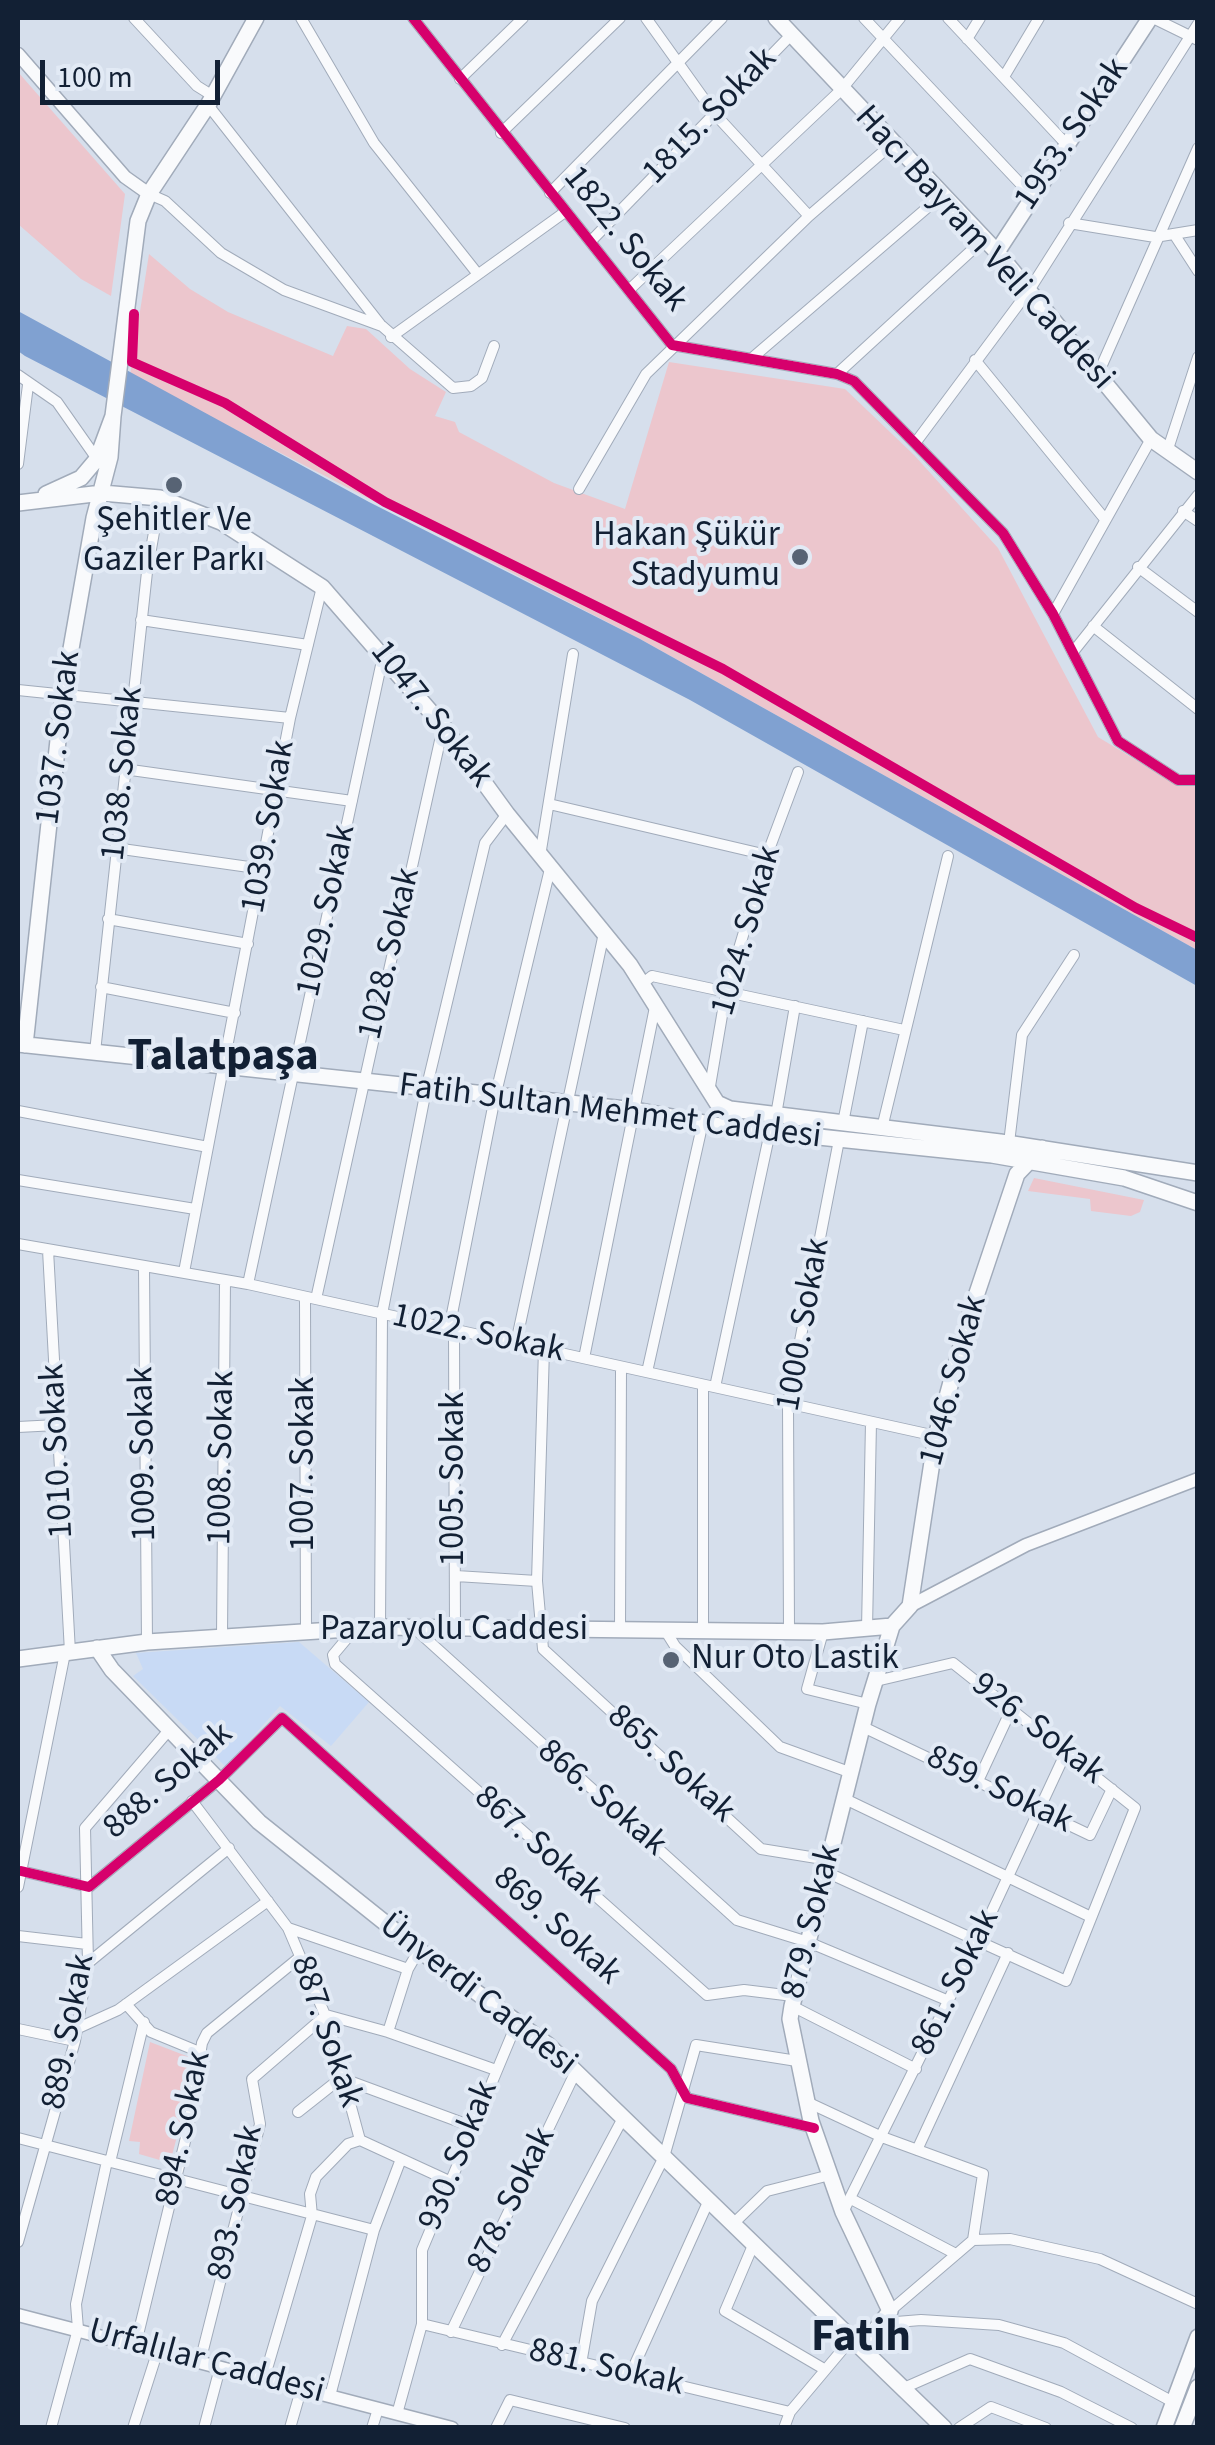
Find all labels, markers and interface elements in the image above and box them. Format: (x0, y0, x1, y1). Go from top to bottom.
scale bar (45, 40, 225, 102)
street label: 1815. Sokak (635, 40, 787, 194)
street label: 1953. Sokak (1007, 51, 1139, 219)
text: 100 m (57, 56, 133, 99)
street label: Hacı Bayram Veli Caddesi (844, 98, 1122, 400)
street label: 1822. Sokak (553, 159, 695, 321)
marker: Şehitler Ve Gaziler Parkı (163, 474, 185, 496)
place label: Şehitler Ve Gaziler Parkı (83, 501, 265, 583)
place label: Hakan Şükür Stadyumu (593, 516, 780, 598)
marker: Hakan Şükür Stadyumu (789, 546, 811, 568)
street label: 1047. Sokak (360, 633, 500, 797)
street label: 1037. Sokak (28, 649, 92, 827)
street label: 1038. Sokak (94, 685, 154, 863)
street label: 1039. Sokak (234, 737, 306, 917)
street label: 1029. Sokak (289, 821, 367, 1001)
street label: 1024. Sokak (704, 841, 792, 1021)
street label: 1028. Sokak (351, 864, 431, 1044)
district label: Talatpaşa (127, 1032, 319, 1086)
street label: Fatih Sultan Mehmet Caddesi (396, 1066, 824, 1160)
street label: 1000. Sokak (769, 1235, 841, 1415)
street label: 1046. Sokak (912, 1291, 998, 1471)
street label: 1022. Sokak (388, 1296, 568, 1374)
street label: 1010. Sokak (33, 1363, 85, 1539)
street label: 1009. Sokak (122, 1366, 168, 1542)
street label: 1008. Sokak (200, 1370, 246, 1546)
street label: 1007. Sokak (284, 1377, 326, 1551)
street label: 1005. Sokak (434, 1392, 476, 1566)
street label: Pazaryolu Caddesi (320, 1610, 588, 1652)
place label: Nur Oto Lastik (691, 1639, 899, 1681)
marker: Nur Oto Lastik (660, 1649, 682, 1671)
street label: 926. Sokak (962, 1665, 1112, 1795)
street label: 865. Sokak (597, 1697, 743, 1833)
street label: 888. Sokak (96, 1714, 242, 1850)
street label: 866. Sokak (528, 1731, 674, 1867)
street label: 859. Sokak (919, 1738, 1079, 1844)
street label: 867. Sokak (464, 1778, 610, 1914)
street label: 879. Sokak (774, 1841, 852, 2003)
street label: 869. Sokak (483, 1859, 629, 1995)
street label: 861. Sokak (904, 1903, 1010, 2063)
street label: Ünverdi Caddesi (370, 1906, 584, 2086)
street label: 889. Sokak (34, 1951, 106, 2113)
street label: 887. Sokak (280, 1951, 370, 2113)
street label: 894. Sokak (148, 2048, 222, 2210)
street label: 930. Sokak (411, 2075, 509, 2237)
street label: 878. Sokak (460, 2121, 566, 2281)
street label: 893. Sokak (200, 2122, 274, 2284)
street label: Urfalılar Caddesi (84, 2311, 328, 2415)
district label: Fatih (811, 2313, 911, 2367)
street label: 881. Sokak (525, 2331, 687, 2407)

